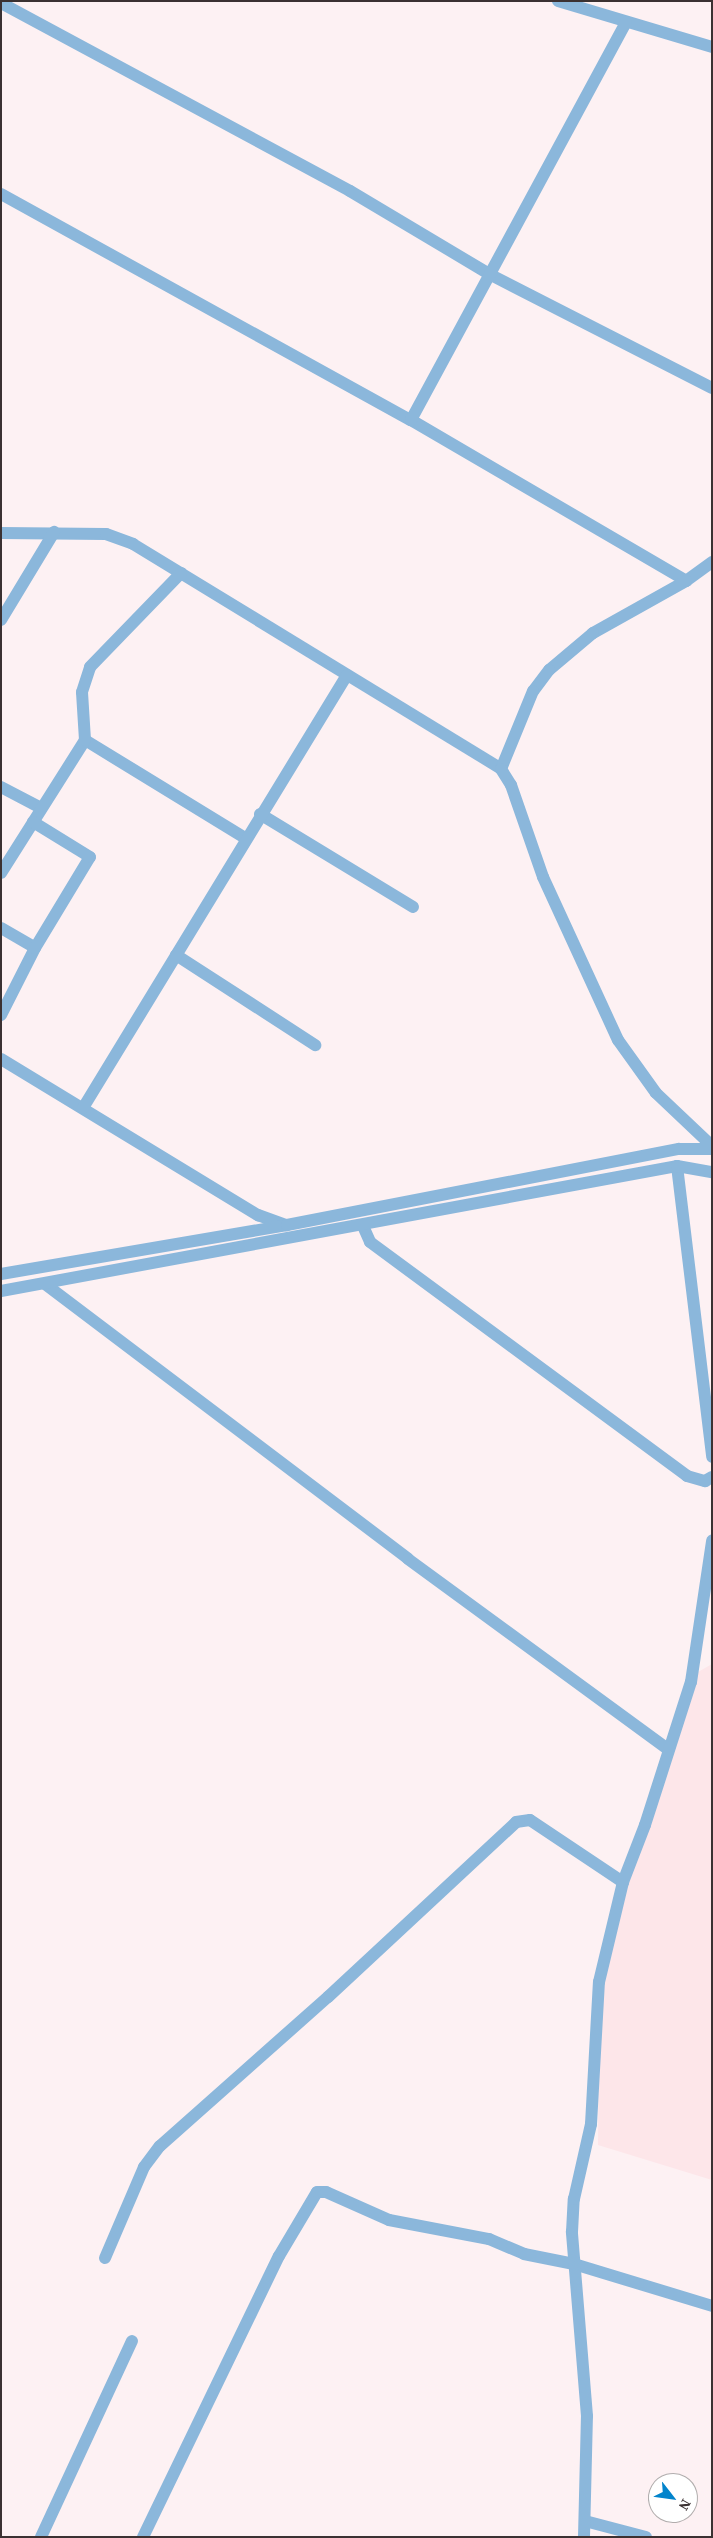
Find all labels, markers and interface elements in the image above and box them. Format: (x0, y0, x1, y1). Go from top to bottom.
north arrow (648, 2473, 698, 2523)
text: N (674, 2496, 696, 2514)

